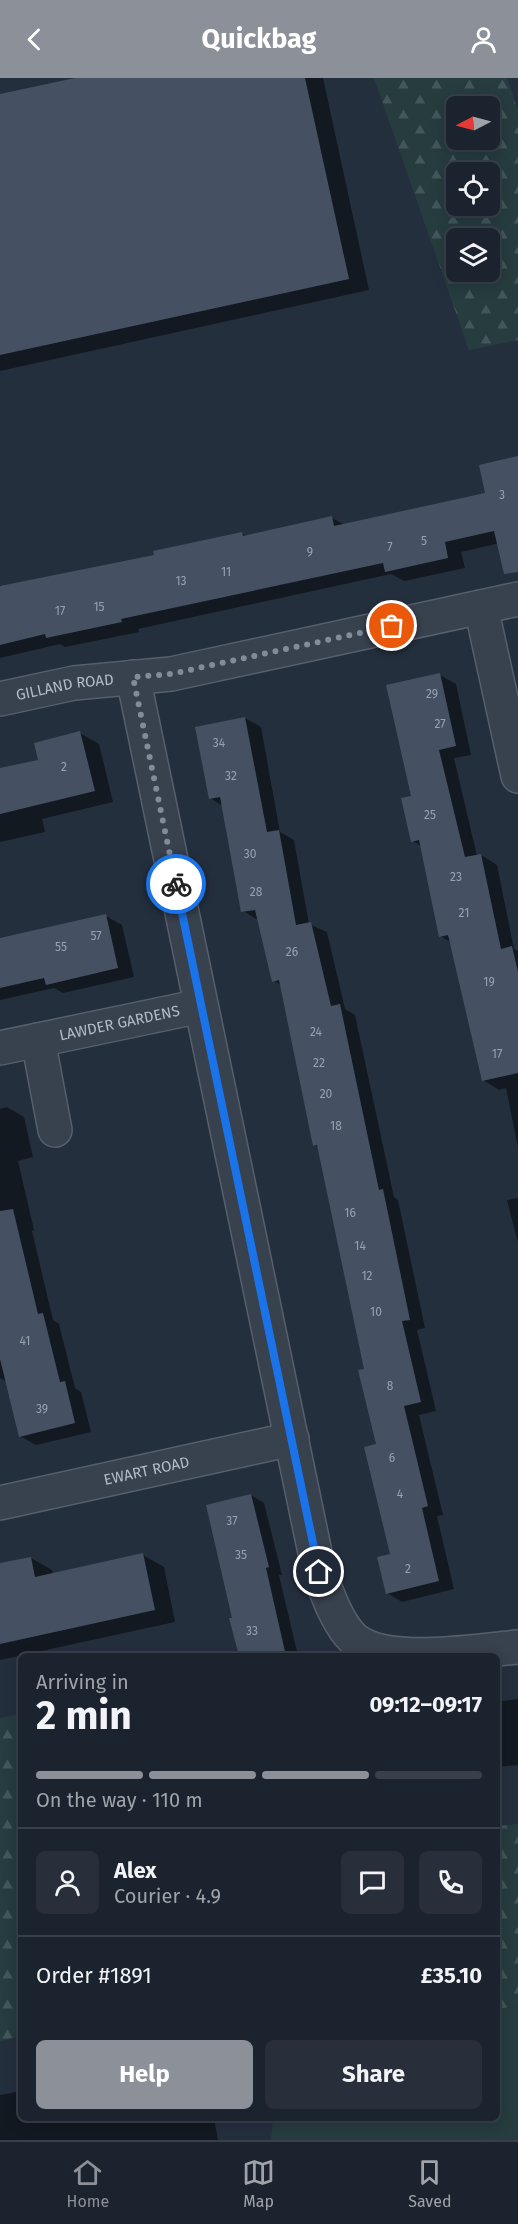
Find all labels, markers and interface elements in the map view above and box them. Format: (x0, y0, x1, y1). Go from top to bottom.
icon: back (18, 23, 51, 56)
text: Quickbag (202, 23, 316, 55)
icon: person (467, 23, 500, 56)
north arrow (446, 96, 500, 150)
map controls (446, 96, 500, 282)
button: locate (446, 162, 500, 216)
button: layers (446, 228, 500, 282)
house number: 3 (499, 488, 505, 502)
house number: 5 (421, 534, 427, 548)
house number: 7 (387, 540, 393, 554)
house number: 9 (307, 545, 313, 559)
house number: 11 (221, 565, 231, 579)
house number: 13 (175, 574, 187, 588)
house number: 15 (93, 600, 105, 614)
pin (366, 600, 417, 651)
house number: 17 (55, 604, 65, 618)
icon: bag (375, 609, 408, 642)
street label: GILLAND ROAD (14, 670, 114, 704)
house number: 29 (426, 687, 438, 701)
house number: 27 (434, 717, 446, 731)
house number: 34 (213, 736, 226, 750)
house number: 2 (61, 760, 67, 774)
house number: 32 (225, 769, 237, 783)
house number: 25 (424, 808, 436, 822)
house number: 30 (244, 847, 257, 861)
courier (146, 854, 206, 914)
icon: bike (160, 868, 193, 901)
house number: 23 (450, 870, 462, 884)
house number: 28 (250, 885, 263, 899)
house number: 21 (459, 906, 469, 920)
house number: 57 (90, 929, 102, 943)
house number: 55 (55, 940, 67, 954)
house number: 26 (286, 945, 298, 959)
house number: 19 (483, 975, 495, 989)
street label: LAWDER GARDENS (58, 1002, 181, 1044)
house number: 24 (310, 1025, 323, 1039)
house number: 17 (492, 1047, 502, 1061)
house number: 22 (313, 1056, 325, 1070)
house number: 20 (320, 1087, 333, 1101)
house number: 18 (330, 1119, 342, 1133)
house number: 16 (344, 1206, 356, 1220)
house number: 14 (354, 1239, 366, 1253)
house number: 12 (361, 1269, 373, 1283)
house number: 10 (370, 1305, 382, 1319)
house number: 41 (20, 1334, 30, 1348)
house number: 8 (387, 1379, 394, 1393)
house number: 39 (36, 1402, 48, 1416)
house number: 6 (389, 1451, 395, 1465)
street label: EWART ROAD (102, 1453, 191, 1489)
house number: 4 (397, 1487, 404, 1501)
house number: 37 (226, 1514, 238, 1528)
pin (293, 1546, 344, 1597)
house number: 35 (235, 1548, 247, 1562)
icon: home (302, 1555, 335, 1588)
house number: 2 (405, 1562, 411, 1576)
house number: 33 (246, 1624, 258, 1638)
text: Arriving in (36, 1670, 129, 1694)
text: 09:12–09:17 (369, 1691, 482, 1718)
text: 2 min (36, 1693, 132, 1739)
text: On the way · 110 m (36, 1788, 203, 1812)
button: person (36, 1851, 99, 1914)
button: chat (341, 1851, 404, 1914)
button: phone (419, 1851, 482, 1914)
text: Alex (114, 1857, 157, 1884)
text: Courier · 4.9 (114, 1884, 221, 1908)
text: Order #1891 (36, 1962, 152, 1989)
text: £35.10 (421, 1962, 482, 1989)
button: Help (36, 2040, 253, 2109)
button: Share (265, 2040, 482, 2109)
tab: Home (67, 2156, 109, 2211)
tab: Map (242, 2156, 275, 2211)
tab: Saved (408, 2156, 451, 2211)

